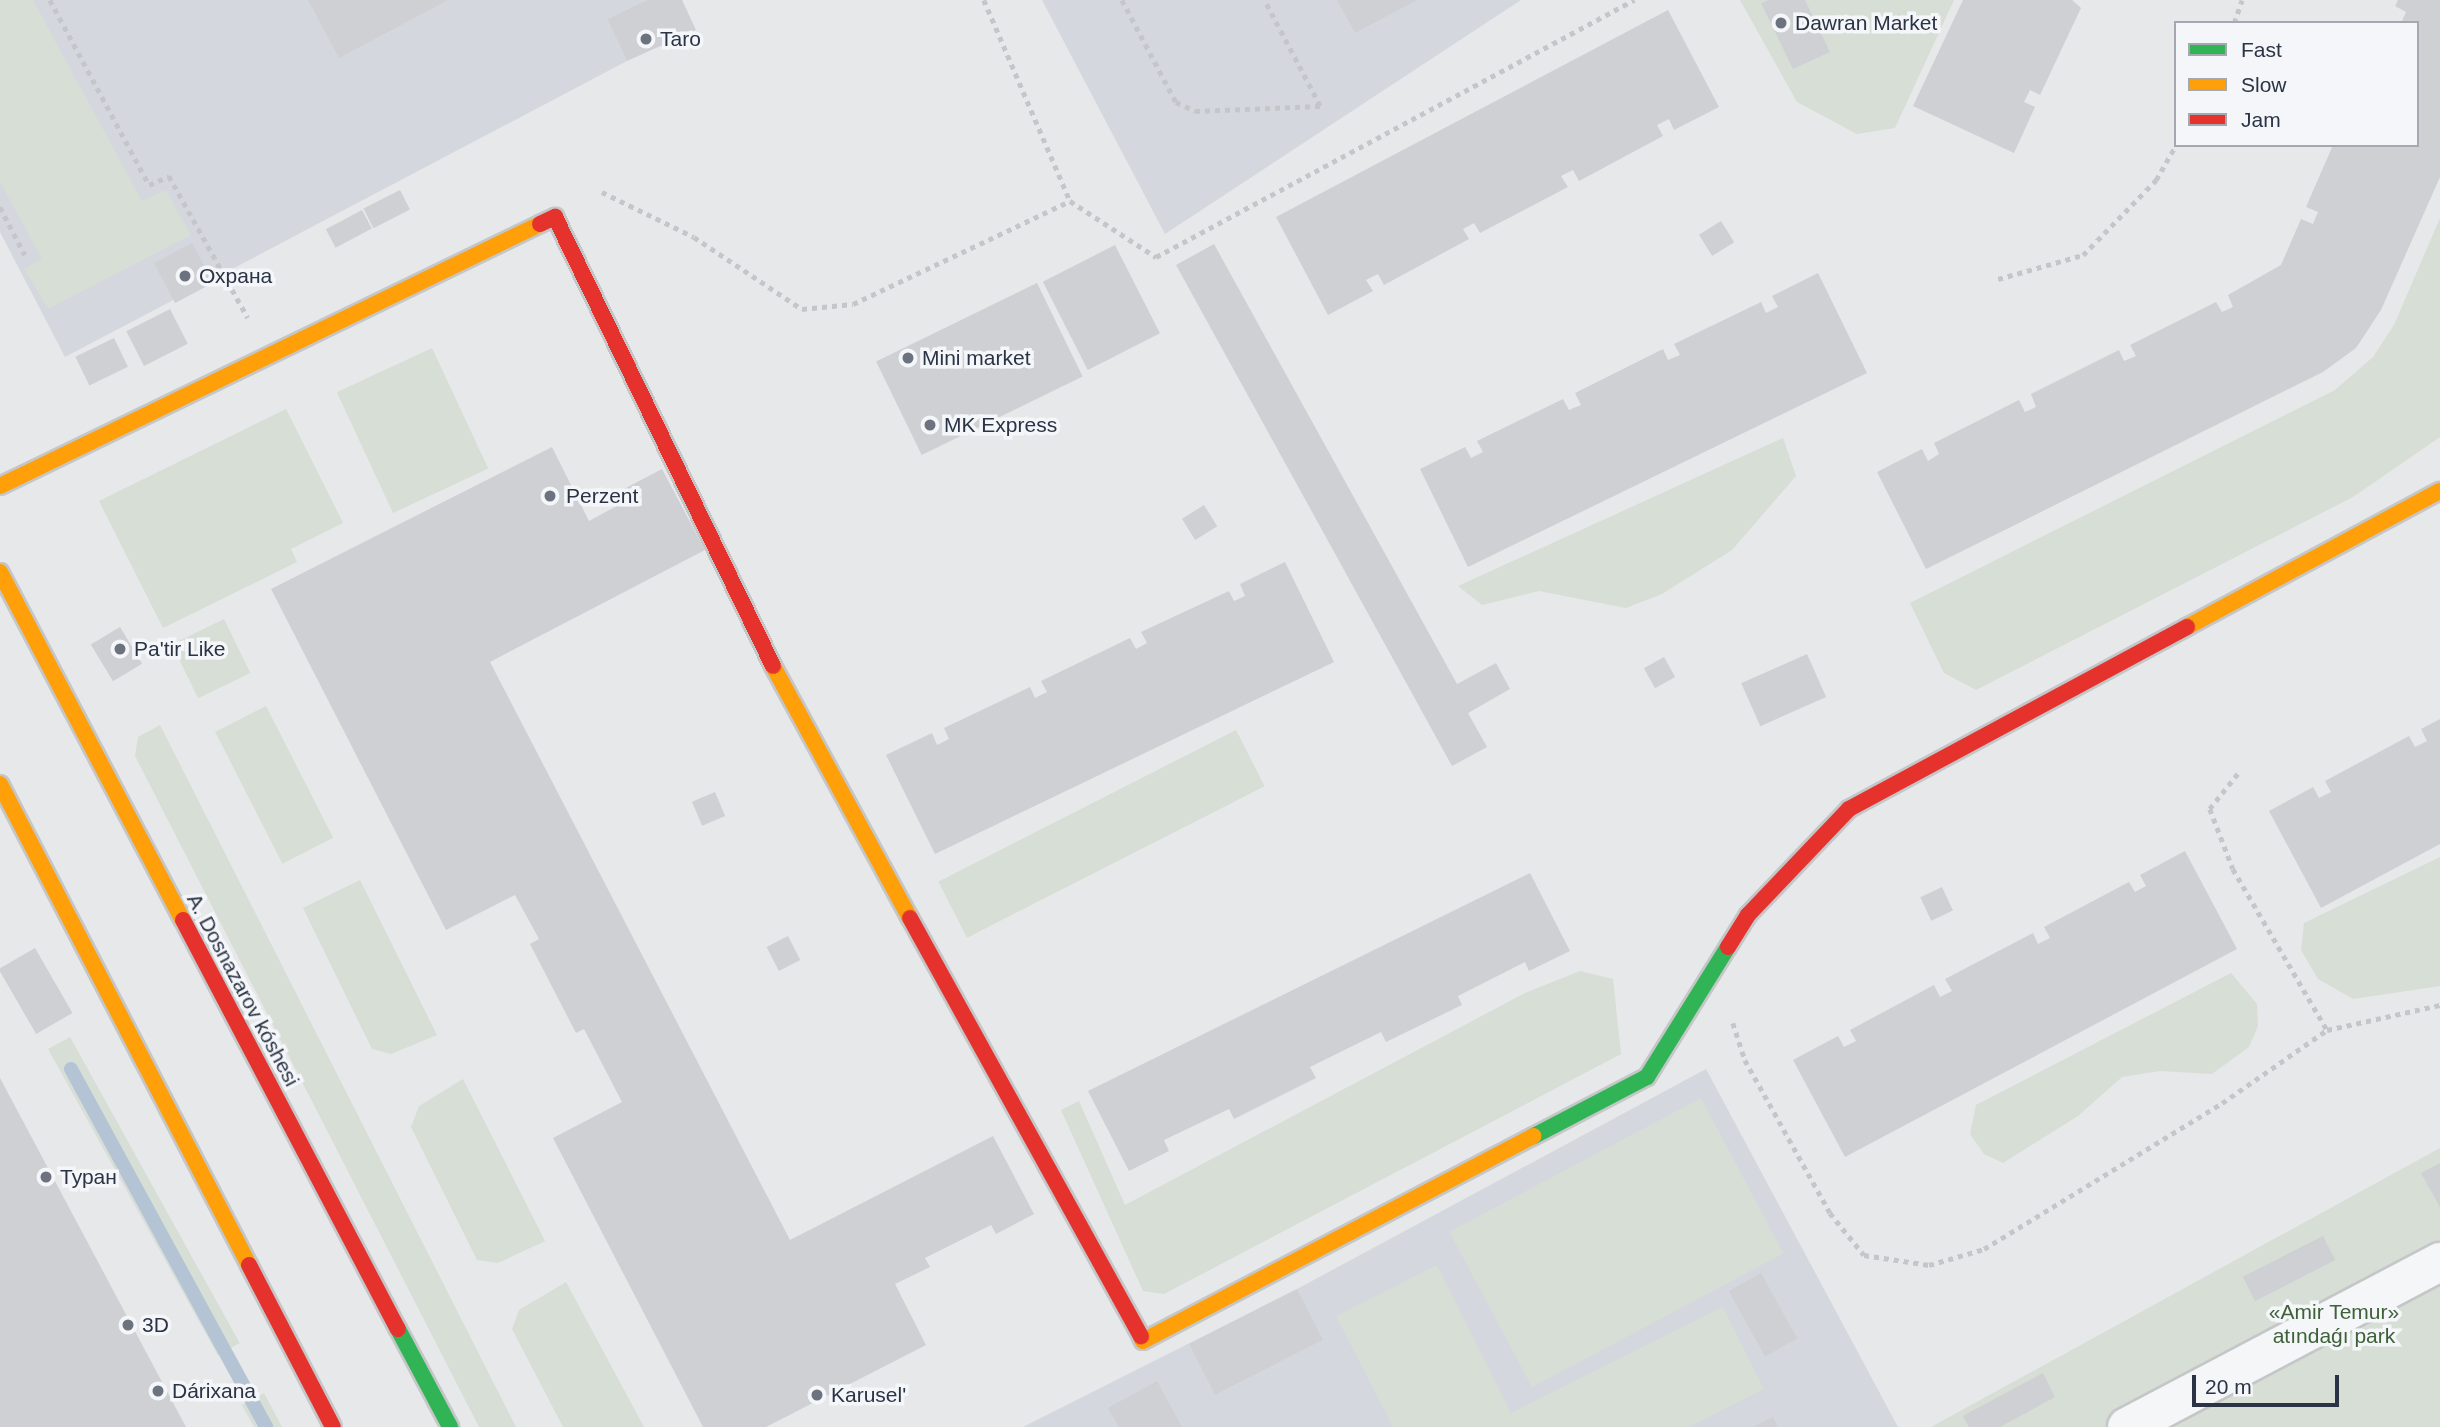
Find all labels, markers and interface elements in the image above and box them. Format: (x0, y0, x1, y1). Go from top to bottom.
place label: Dawran Market (1795, 10, 1937, 36)
marker: Dawran Market (1773, 15, 1789, 31)
legend (2174, 21, 2419, 147)
place label: Taro (660, 26, 701, 52)
marker: Taro (638, 31, 654, 47)
text: Fast (2241, 38, 2282, 61)
text: Slow (2241, 73, 2287, 96)
text: Jam (2241, 108, 2281, 131)
place label: Охрана (199, 263, 272, 289)
marker: Охрана (177, 268, 193, 284)
place label: Mini market (922, 345, 1031, 371)
marker: Mini market (900, 350, 916, 366)
place label: MK Express (944, 412, 1057, 438)
marker: MK Express (922, 417, 938, 433)
place label: Perzent (566, 483, 638, 509)
marker: Perzent (540, 486, 560, 506)
place label: Pa'tir Like (134, 636, 226, 662)
marker: Pa'tir Like (112, 641, 128, 657)
street label: A. Dosnazarov kóshesi (181, 889, 305, 1091)
place label: Туран (60, 1164, 117, 1190)
marker: Туран (38, 1169, 54, 1185)
park label: «Amir Temur» atındaǵı park (2269, 1299, 2399, 1349)
place label: 3D (142, 1312, 169, 1338)
marker: 3D (120, 1317, 136, 1333)
scale bar (2195, 1360, 2342, 1404)
text: 20 m (2205, 1375, 2252, 1398)
place label: Dárixana (172, 1378, 256, 1404)
place label: Karusel' (831, 1382, 906, 1408)
marker: Dárixana (150, 1383, 166, 1399)
marker: Karusel' (809, 1387, 825, 1403)

